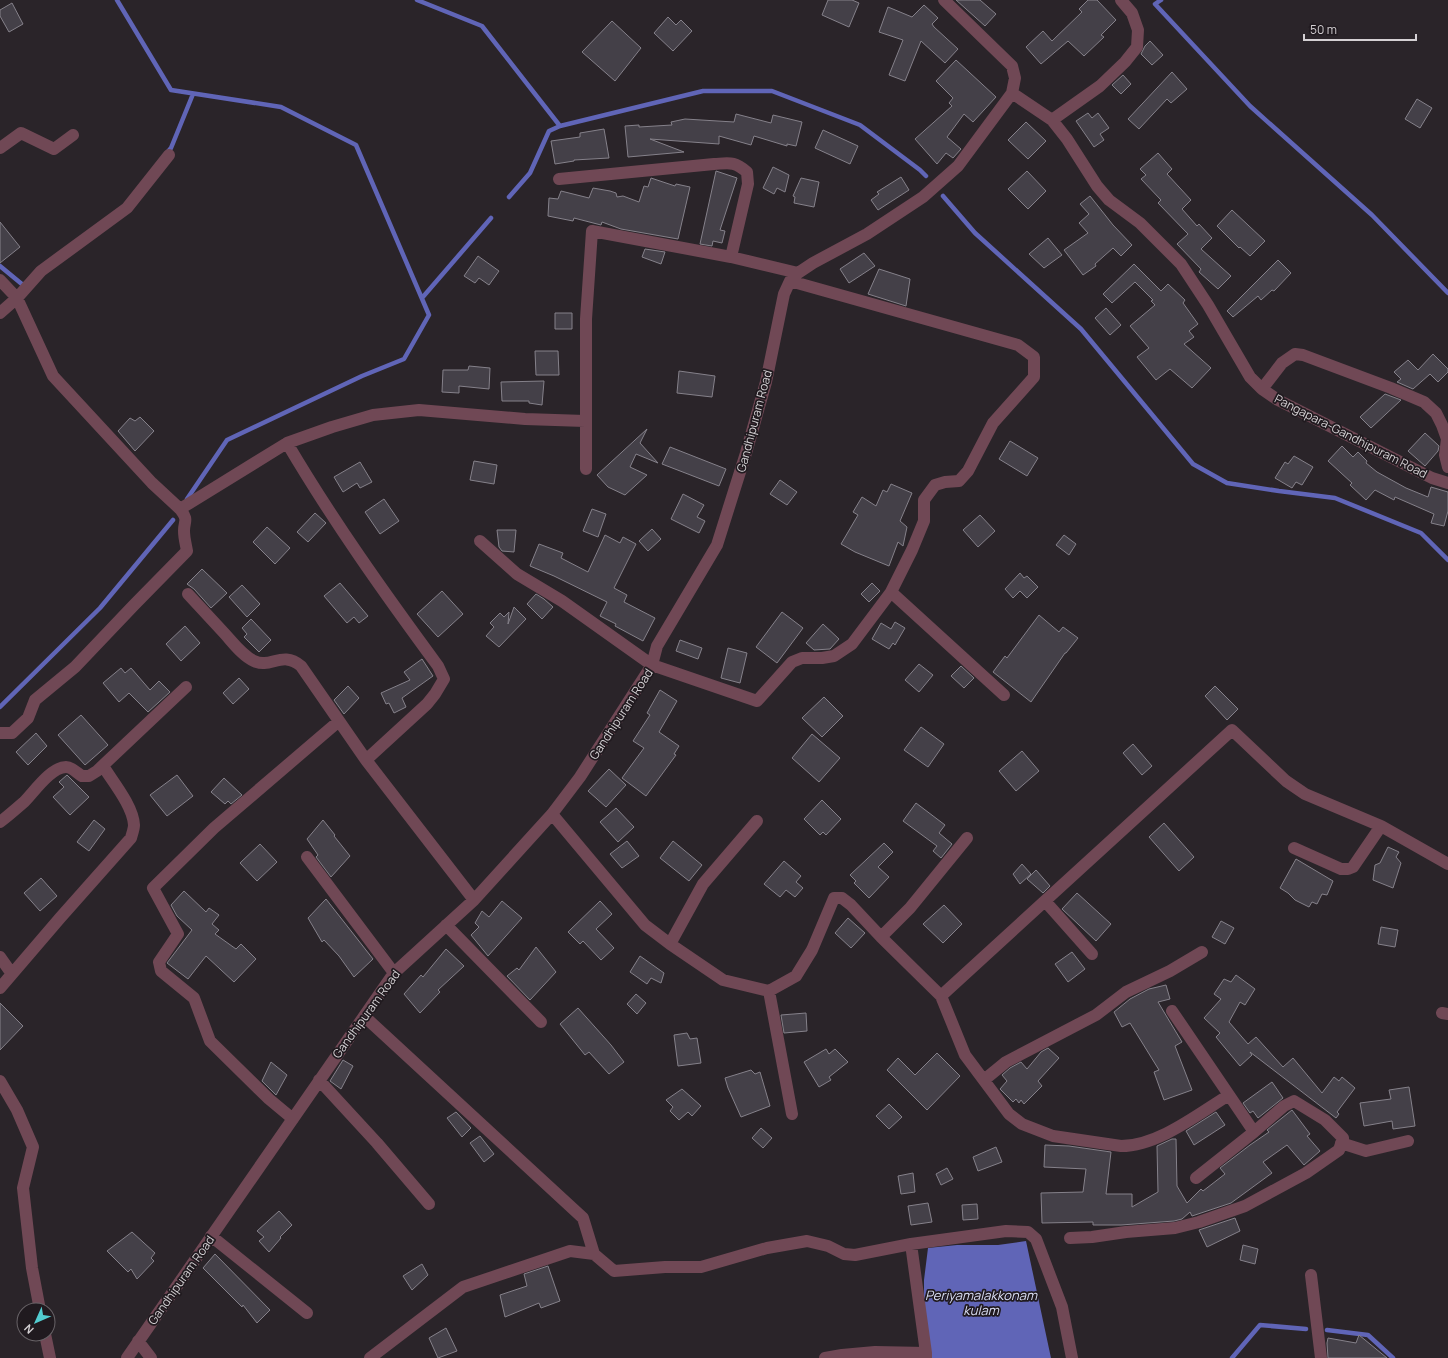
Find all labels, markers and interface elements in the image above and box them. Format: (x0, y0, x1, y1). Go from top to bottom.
scale bar (1304, 16, 1416, 42)
text: 50 m (1310, 21, 1337, 38)
street label: Gandhipuram Road (732, 368, 776, 474)
street label: Pangapara-Gandhipuram Road (1272, 390, 1430, 482)
street label: Gandhipuram Road (585, 665, 657, 763)
street label: Gandhipuram Road (328, 966, 404, 1062)
street label: Gandhipuram Road (144, 1232, 218, 1328)
water label: Periyamalakkonam kulam (925, 1286, 1038, 1319)
north arrow (16, 1302, 56, 1342)
text: N (20, 1321, 37, 1338)

